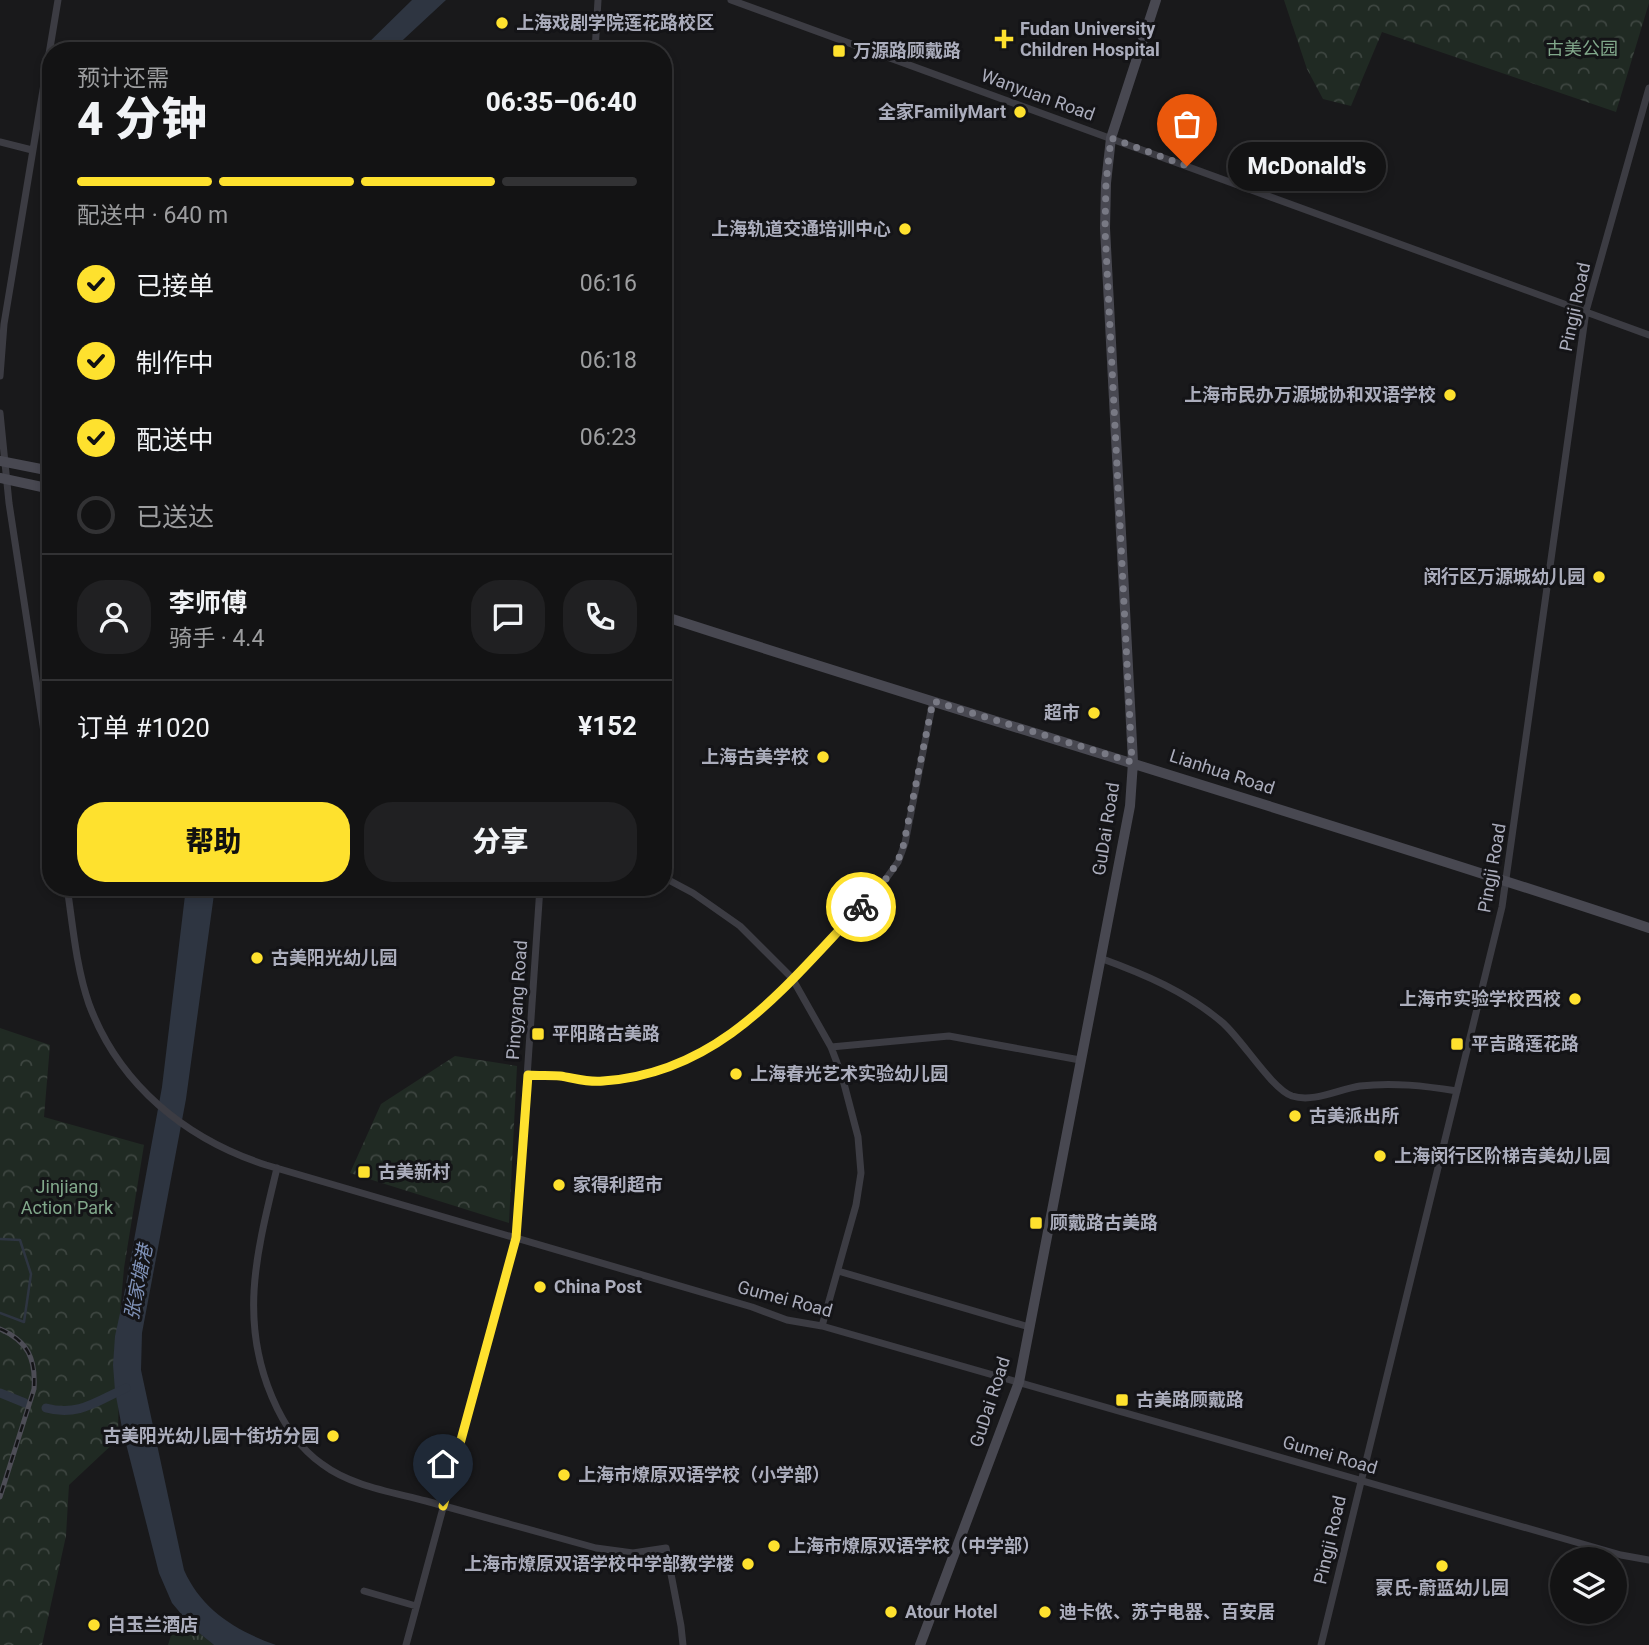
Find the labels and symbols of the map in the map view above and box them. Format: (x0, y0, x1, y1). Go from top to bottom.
place label: 上海戏剧学院莲花路校区 (516, 12, 714, 33)
marker: 上海戏剧学院莲花路校区 (494, 15, 510, 31)
place label: Fudan University Children Hospital (1020, 18, 1160, 60)
marker: Fudan University Children Hospital (994, 29, 1014, 49)
park label: 古美公园 (1546, 38, 1618, 59)
place label: 万源路顾戴路 (853, 40, 961, 61)
marker: 万源路顾戴路 (831, 43, 847, 59)
street label: Wanyuan Road (978, 64, 1098, 125)
pin (1157, 94, 1217, 166)
place label: 全家FamilyMart (878, 101, 1006, 122)
marker: 全家FamilyMart (1012, 104, 1028, 120)
callout: McDonald's (1229, 142, 1386, 190)
place label: 上海轨道交通培训中心 (711, 218, 891, 239)
marker: 上海轨道交通培训中心 (897, 221, 913, 237)
street label: Pingji Road (1555, 261, 1594, 353)
place label: 上海市民办万源城协和双语学校 (1184, 384, 1436, 405)
marker: 上海市民办万源城协和双语学校 (1442, 387, 1458, 403)
place label: 闵行区万源城幼儿园 (1423, 566, 1585, 587)
marker: 闵行区万源城幼儿园 (1591, 569, 1607, 585)
place label: 超市 (1044, 702, 1080, 723)
marker: 超市 (1086, 705, 1102, 721)
street label: Lianhua Road (1167, 745, 1277, 798)
place label: 上海古美学校 (701, 746, 809, 767)
marker: 上海古美学校 (815, 749, 831, 765)
street label: GuDai Road (1088, 781, 1123, 877)
street label: Pingji Road (1473, 822, 1510, 914)
courier (826, 872, 896, 942)
street label: Pingyang Road (502, 939, 531, 1060)
place label: 古美阳光幼儿园 (271, 947, 397, 968)
marker: 古美阳光幼儿园 (249, 950, 265, 966)
place label: 上海市实验学校西校 (1399, 988, 1561, 1009)
marker: 上海市实验学校西校 (1567, 991, 1583, 1007)
place label: 平阳路古美路 (552, 1023, 660, 1044)
marker: 平阳路古美路 (530, 1026, 546, 1042)
place label: 平吉路莲花路 (1471, 1033, 1579, 1054)
marker: 平吉路莲花路 (1449, 1036, 1465, 1052)
place label: 上海春光艺术实验幼儿园 (750, 1063, 948, 1084)
marker: 上海春光艺术实验幼儿园 (728, 1066, 744, 1082)
place label: 古美派出所 (1309, 1105, 1399, 1126)
marker: 古美派出所 (1287, 1108, 1303, 1124)
place label: 上海闵行区阶梯吉美幼儿园 (1394, 1145, 1610, 1166)
marker: 上海闵行区阶梯吉美幼儿园 (1372, 1148, 1388, 1164)
place label: 古美新村 (378, 1161, 450, 1182)
marker: 古美新村 (356, 1164, 372, 1180)
place label: 家得利超市 (573, 1174, 663, 1195)
park label: Jinjiang Action Park (21, 1176, 114, 1218)
marker: 家得利超市 (551, 1177, 567, 1193)
place label: 顾戴路古美路 (1050, 1212, 1158, 1233)
marker: 顾戴路古美路 (1028, 1215, 1044, 1231)
water label: 张家塘港 (120, 1240, 158, 1322)
place label: China Post (554, 1276, 642, 1297)
street label: Gumei Road (735, 1276, 835, 1321)
marker: China Post (532, 1279, 548, 1295)
street label: GuDai Road (965, 1354, 1014, 1450)
place label: 古美路顾戴路 (1136, 1389, 1244, 1410)
marker: 古美路顾戴路 (1114, 1392, 1130, 1408)
place label: 古美阳光幼儿园十街坊分园 (103, 1425, 319, 1446)
marker: 古美阳光幼儿园十街坊分园 (325, 1428, 341, 1444)
street label: Gumei Road (1280, 1431, 1380, 1478)
pin (413, 1434, 473, 1506)
place label: 上海市燎原双语学校（小学部） (578, 1464, 830, 1485)
marker: 上海市燎原双语学校（小学部） (556, 1467, 572, 1483)
street label: Pingji Road (1309, 1494, 1350, 1586)
place label: 上海市燎原双语学校（中学部） (788, 1535, 1040, 1556)
marker: 上海市燎原双语学校（中学部） (766, 1538, 782, 1554)
place label: 上海市燎原双语学校中学部教学楼 (464, 1553, 734, 1574)
marker: 上海市燎原双语学校中学部教学楼 (740, 1556, 756, 1572)
marker: 蒙氏-蔚蓝幼儿园 (1434, 1558, 1450, 1574)
place label: 蒙氏-蔚蓝幼儿园 (1375, 1577, 1509, 1598)
place label: Atour Hotel (905, 1601, 998, 1622)
place label: 迪卡侬、苏宁电器、百安居 (1059, 1601, 1275, 1622)
marker: Atour Hotel (883, 1604, 899, 1620)
marker: 迪卡侬、苏宁电器、百安居 (1037, 1604, 1053, 1620)
place label: 白玉兰酒店 (108, 1614, 198, 1635)
marker: 白玉兰酒店 (86, 1617, 102, 1633)

